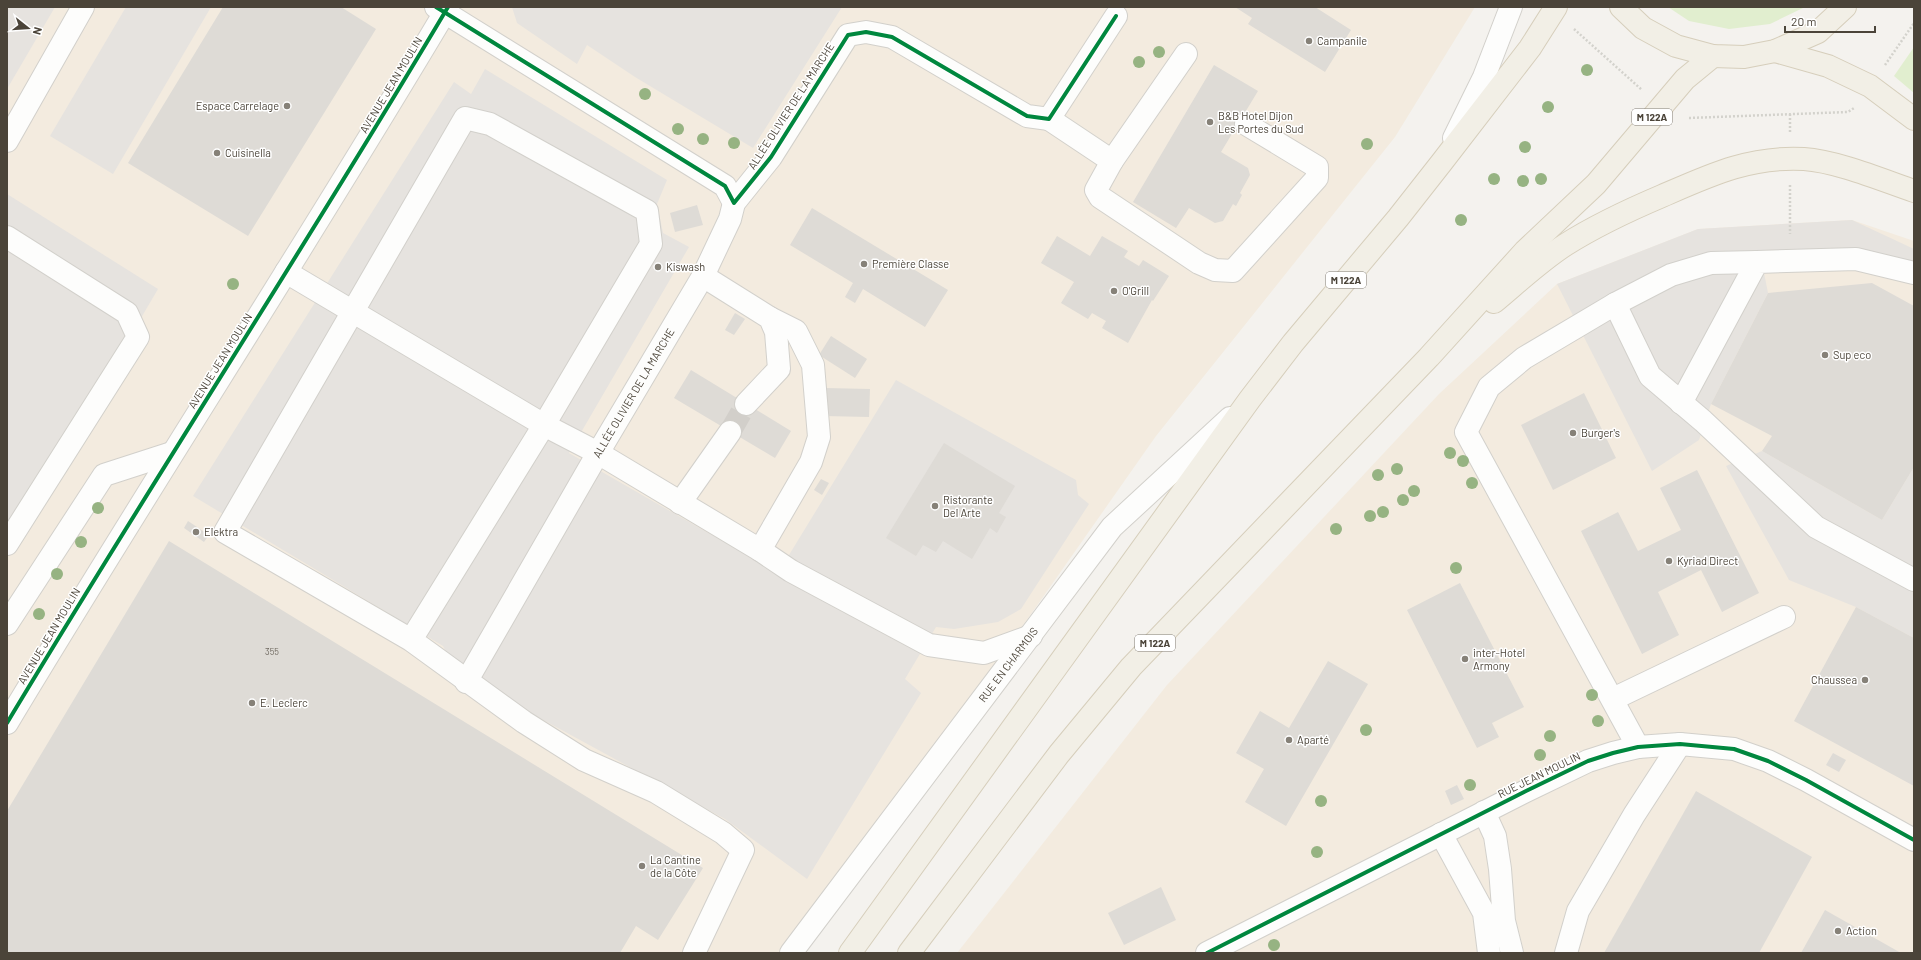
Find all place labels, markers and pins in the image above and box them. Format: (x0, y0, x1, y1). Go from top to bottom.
place label: Campanile (1317, 34, 1367, 47)
marker: Campanile (1304, 36, 1314, 46)
place label: Espace Carrelage (196, 99, 279, 112)
marker: Espace Carrelage (282, 101, 292, 111)
place label: B&B Hotel Dijon Les Portes du Sud (1218, 109, 1304, 135)
marker: B&B Hotel Dijon Les Portes du Sud (1205, 117, 1215, 127)
place label: Cuisinella (225, 146, 271, 159)
marker: Cuisinella (212, 148, 222, 158)
place label: Première Classe (872, 257, 949, 270)
marker: Première Classe (859, 259, 869, 269)
place label: Kiswash (666, 260, 705, 273)
marker: Kiswash (653, 262, 663, 272)
place label: O'Grill (1122, 284, 1149, 297)
marker: O'Grill (1109, 286, 1119, 296)
place label: Sup eco (1833, 348, 1871, 361)
marker: Sup eco (1820, 350, 1830, 360)
place label: Burger's (1581, 426, 1620, 439)
marker: Burger's (1568, 428, 1578, 438)
place label: Ristorante Del Arte (943, 493, 993, 519)
marker: Ristorante Del Arte (930, 501, 940, 511)
place label: Elektra (204, 525, 238, 538)
marker: Elektra (191, 527, 201, 537)
place label: Kyriad Direct (1677, 554, 1738, 567)
marker: Kyriad Direct (1664, 556, 1674, 566)
place label: inter-Hotel Armony (1473, 646, 1525, 672)
marker: inter-Hotel Armony (1460, 654, 1470, 664)
place label: Chaussea (1811, 673, 1857, 686)
marker: Chaussea (1860, 675, 1870, 685)
place label: E. Leclerc (260, 696, 308, 709)
marker: E. Leclerc (247, 698, 257, 708)
place label: Aparté (1297, 733, 1329, 746)
marker: Aparté (1284, 735, 1294, 745)
place label: La Cantine de la Côte (650, 853, 701, 879)
marker: La Cantine de la Côte (637, 861, 647, 871)
place label: Action (1846, 924, 1877, 937)
marker: Action (1833, 926, 1843, 936)

